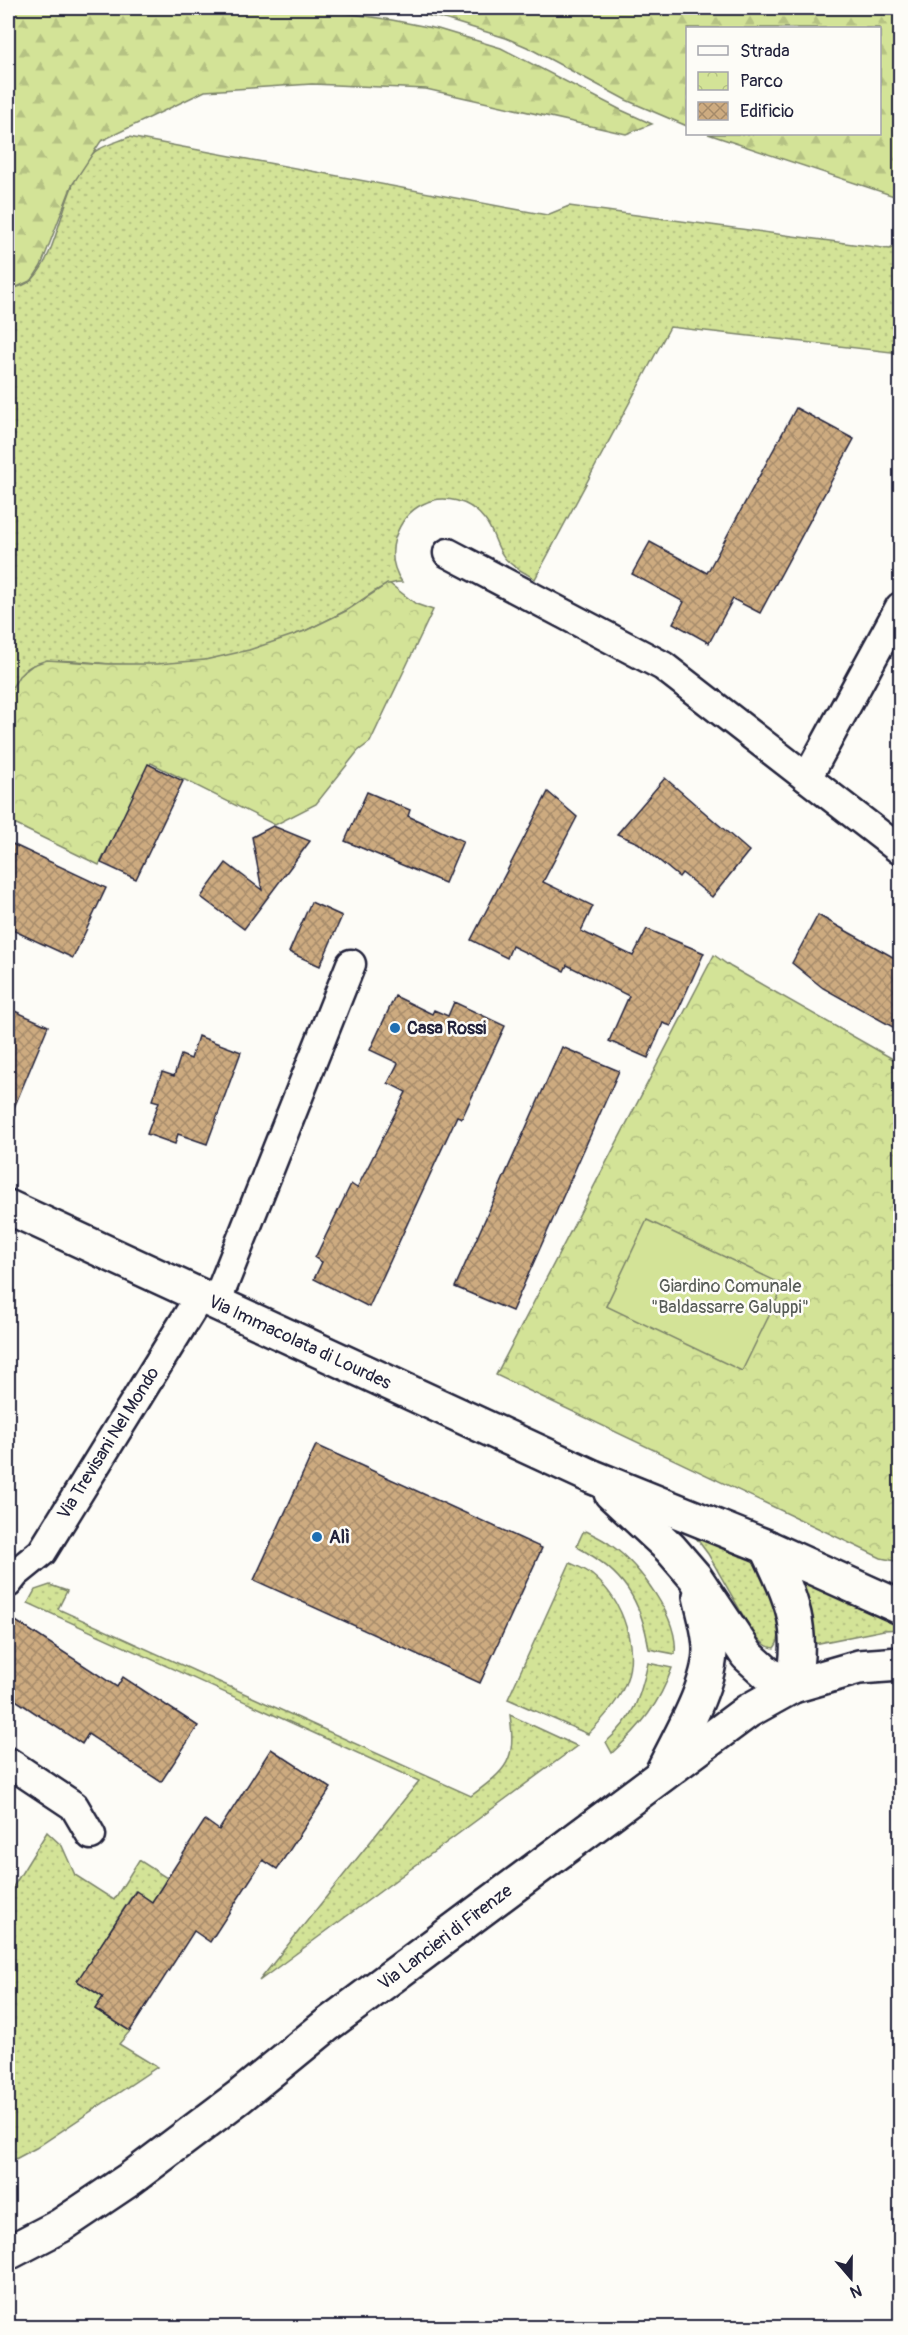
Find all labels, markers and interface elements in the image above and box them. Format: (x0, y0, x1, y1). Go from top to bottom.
legend (686, 27, 881, 135)
text: Strada (740, 40, 790, 63)
text: Parco (740, 70, 783, 93)
text: Edificio (740, 100, 794, 123)
place label: Casa Rossi (407, 1017, 486, 1040)
marker: Casa Rossi (388, 1021, 402, 1035)
park label: Giardino Comunale "Baldassarre Galuppi" (651, 1275, 809, 1319)
street label: Via Immacolata di Lourdes (205, 1290, 395, 1395)
street label: Via Trevisani Nel Mondo (52, 1363, 165, 1524)
place label: Alì (329, 1526, 350, 1549)
marker: Alì (310, 1530, 324, 1544)
street label: Via Lancieri di Firenze (374, 1879, 517, 1995)
north arrow (821, 2248, 881, 2308)
text: N (847, 2280, 864, 2302)

